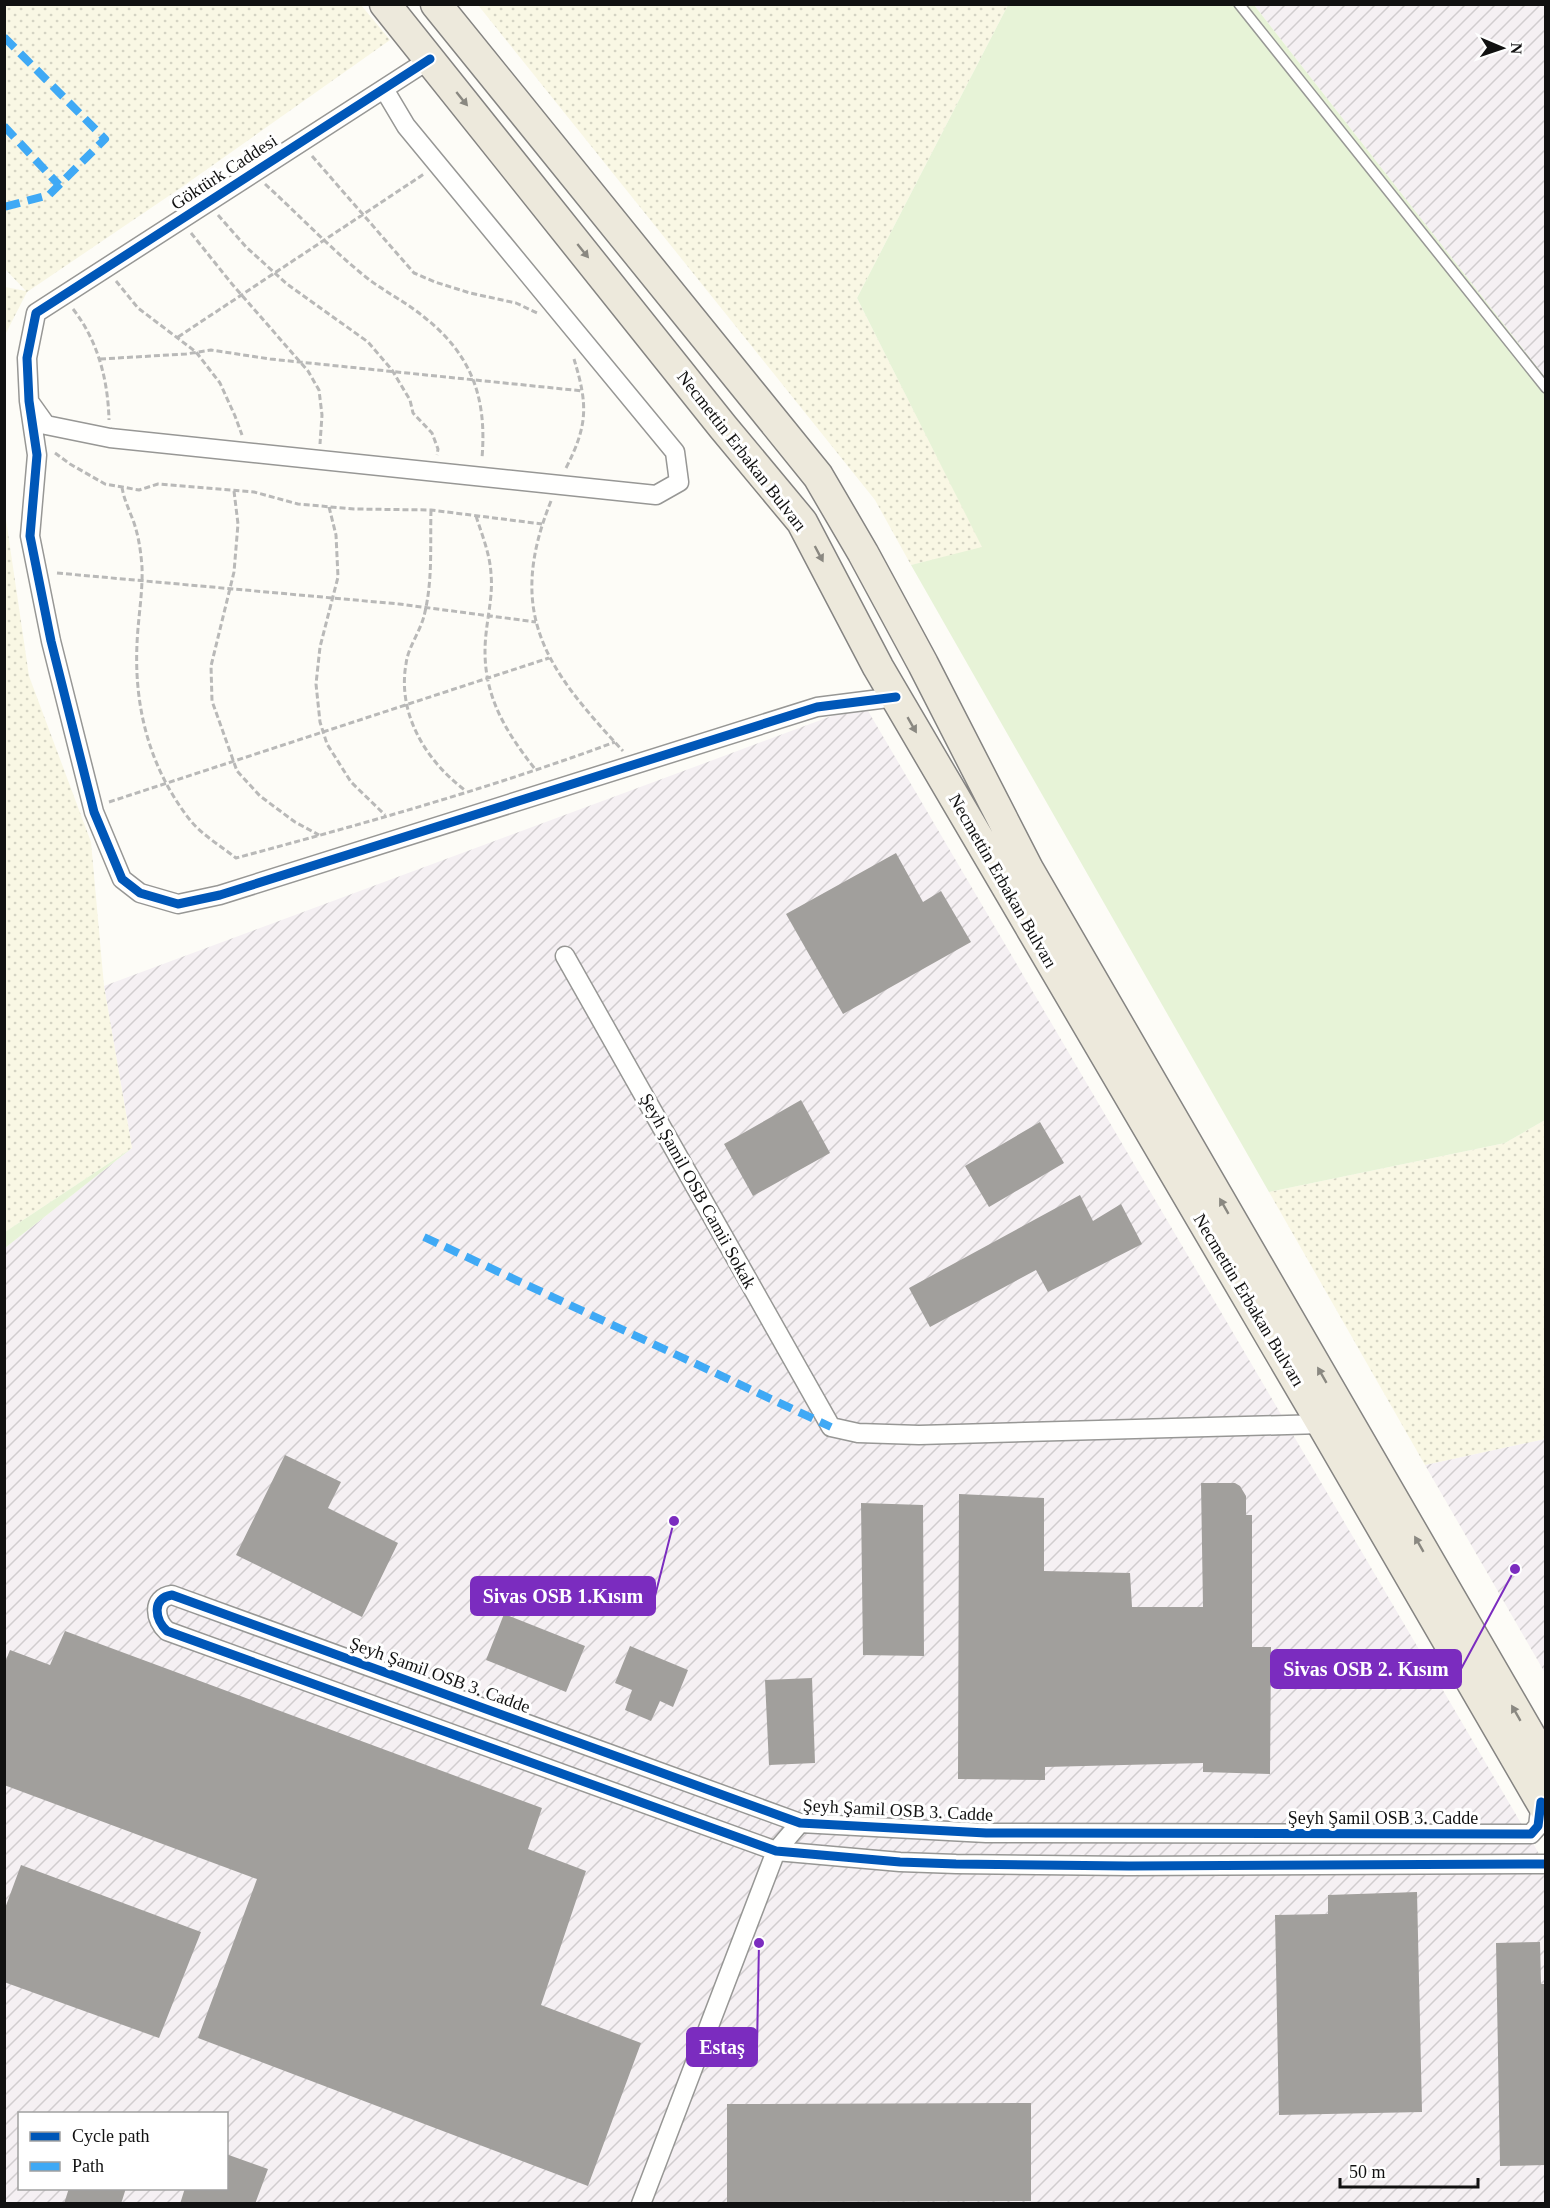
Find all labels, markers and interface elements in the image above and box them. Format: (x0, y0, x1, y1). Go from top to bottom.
north arrow (1472, 18, 1532, 78)
text: N (1508, 42, 1525, 55)
one-way arrow (455, 91, 468, 107)
street label: Göktürk Caddesi (167, 130, 281, 214)
one-way arrow (577, 244, 589, 259)
street label: Necmettin Erbakan Bulvarı (673, 367, 811, 535)
one-way arrow (814, 546, 823, 563)
one-way arrow (907, 717, 918, 733)
street label: Necmettin Erbakan Bulvarı (945, 790, 1061, 972)
street label: Şeyh Şamil OSB Camii Sokak (636, 1090, 760, 1292)
one-way arrow (1219, 1197, 1229, 1214)
street label: Necmettin Erbakan Bulvarı (1189, 1210, 1309, 1390)
one-way arrow (1317, 1366, 1327, 1383)
one-way arrow (1414, 1535, 1424, 1552)
callout: Sivas OSB 1.Kısım (471, 1577, 655, 1615)
text: Sivas OSB 1.Kısım (483, 1585, 644, 1607)
street label: Şeyh Şamil OSB 3. Cadde (347, 1633, 533, 1717)
callout: Sivas OSB 2. Kısım (1271, 1650, 1461, 1688)
text: Sivas OSB 2. Kısım (1283, 1658, 1449, 1680)
one-way arrow (1511, 1705, 1522, 1721)
street label: Şeyh Şamil OSB 3. Cadde (802, 1795, 994, 1825)
street label: Şeyh Şamil OSB 3. Cadde (1288, 1808, 1478, 1828)
callout: Estaş (687, 2028, 757, 2066)
text: Estaş (699, 2036, 745, 2059)
legend (18, 2112, 228, 2190)
text: Cycle path (72, 2126, 149, 2146)
scale bar (1340, 2151, 1478, 2189)
text: Path (72, 2156, 104, 2176)
text: 50 m (1349, 2162, 1386, 2182)

